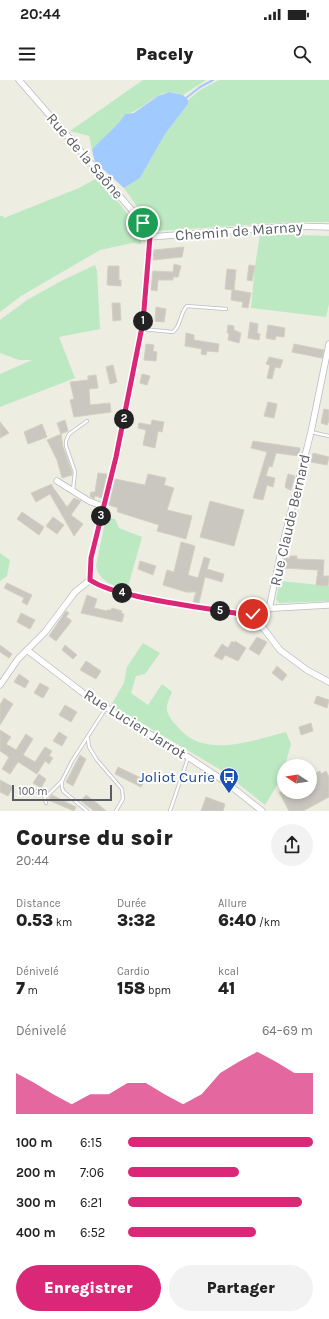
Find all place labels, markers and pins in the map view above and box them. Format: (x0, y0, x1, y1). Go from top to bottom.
pin (126, 206, 160, 240)
pin: 1 (133, 311, 153, 331)
pin: 2 (114, 409, 134, 429)
pin: 3 (91, 506, 111, 526)
pin: 4 (112, 583, 132, 603)
pin (236, 597, 270, 631)
pin: 5 (210, 601, 230, 621)
bus stop icon: Joliot Curie (218, 766, 240, 794)
place label: Joliot Curie (139, 768, 215, 786)

